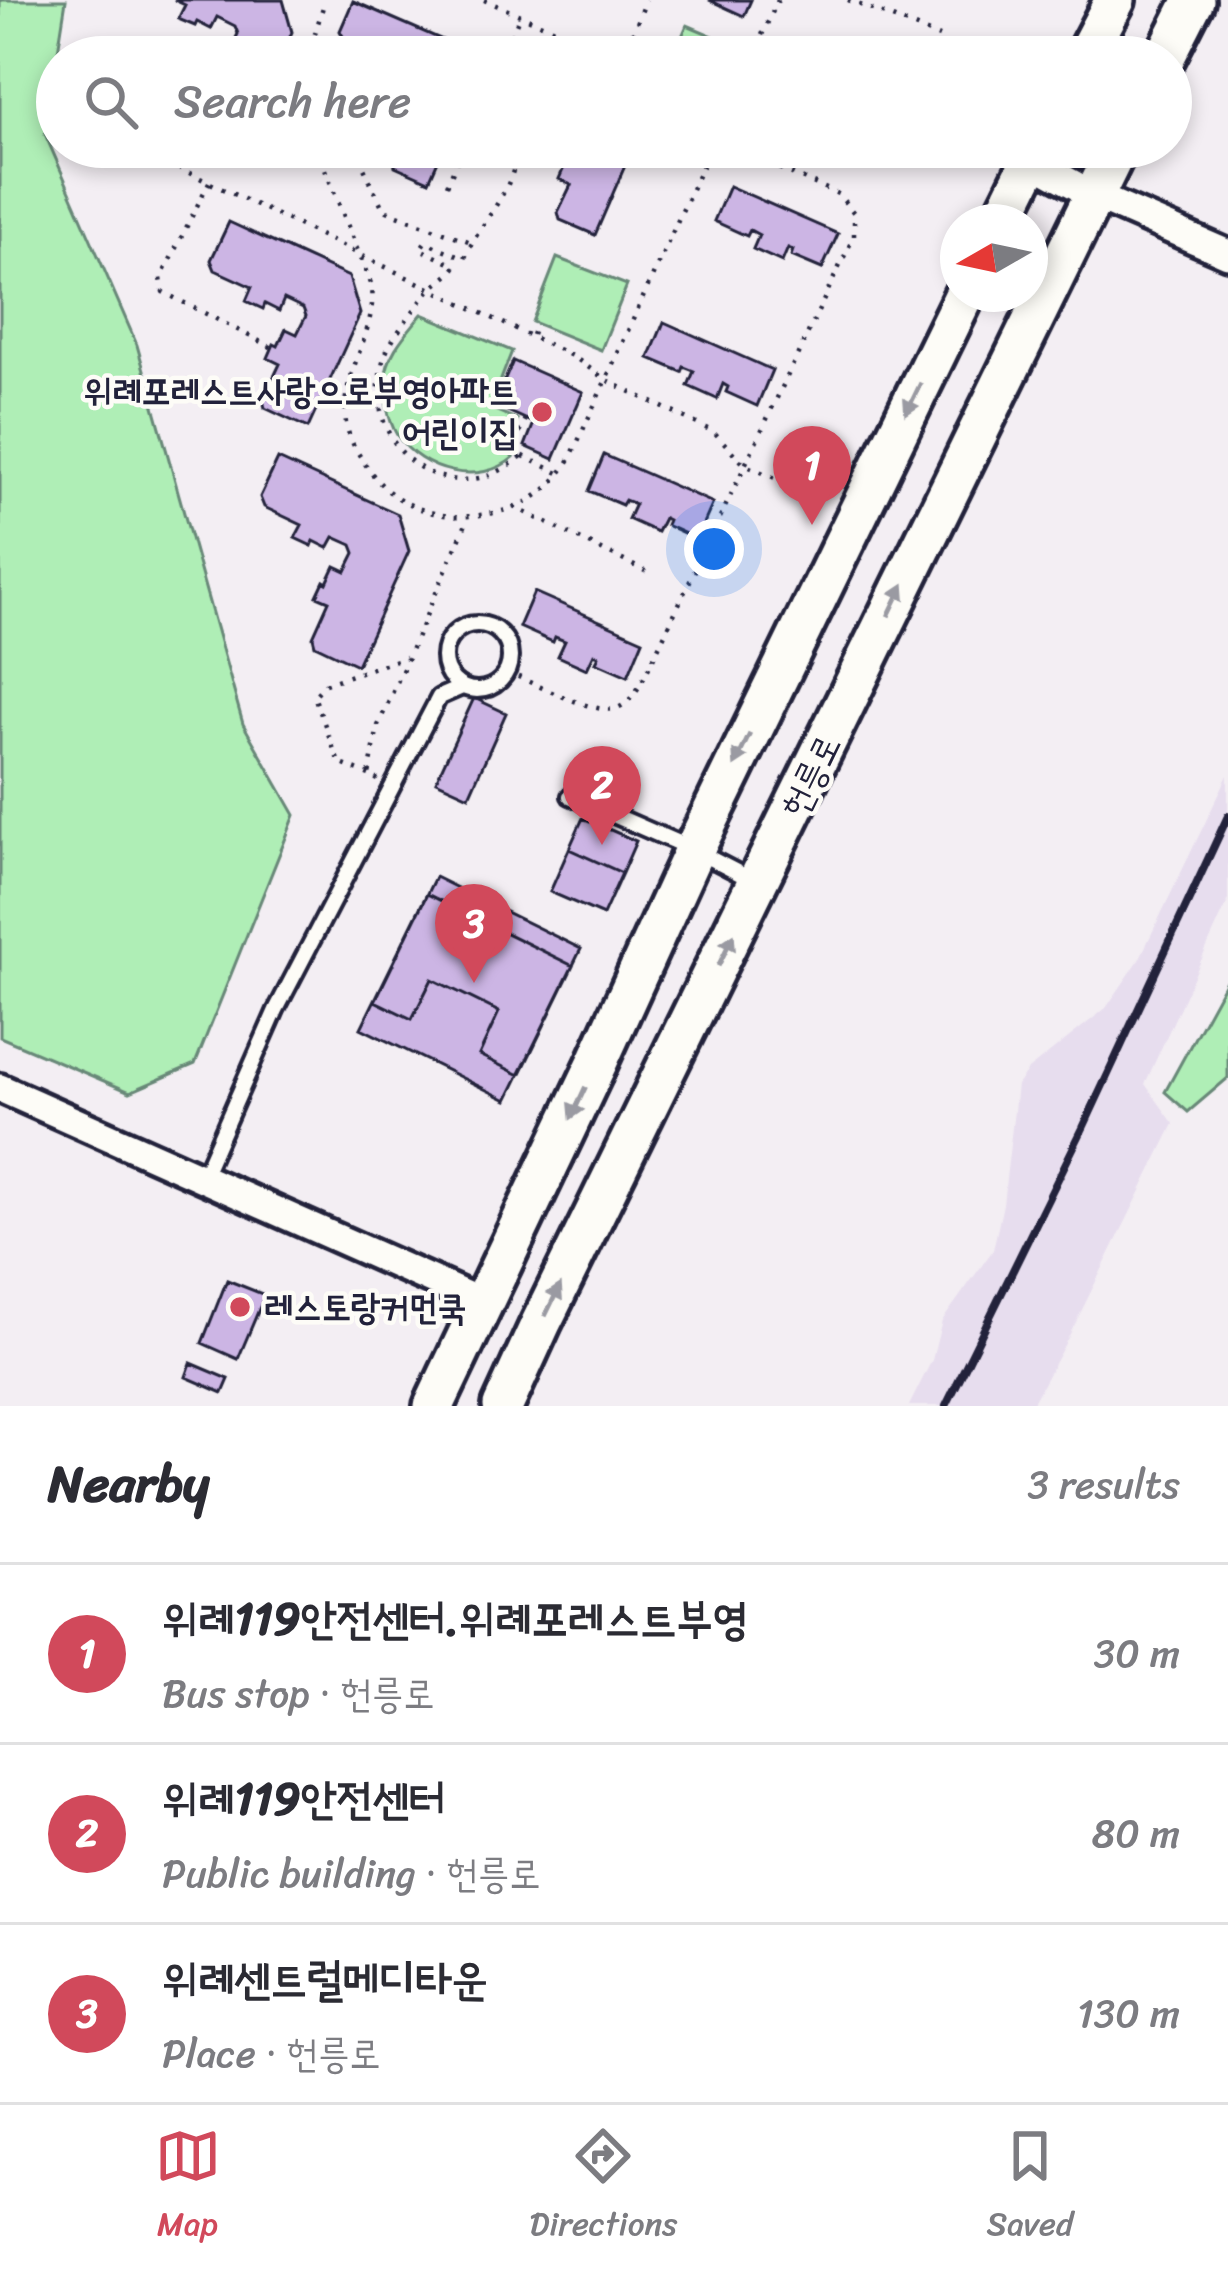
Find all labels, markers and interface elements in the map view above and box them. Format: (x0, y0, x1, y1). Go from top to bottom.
search box (36, 36, 1192, 168)
text: Search here (174, 62, 411, 142)
icon: search (78, 69, 144, 135)
north arrow (940, 204, 1048, 312)
place label: 위례포레스트사랑으로부영아파트 어린이집 (83, 359, 518, 464)
one-way arrow (903, 382, 923, 417)
marker: 위례포레스트사랑으로부영아파트 어린이집 (529, 399, 555, 425)
pin: 1 (773, 426, 851, 525)
your location (684, 519, 744, 579)
one-way arrow (886, 583, 906, 617)
street label: 헌릉로 (763, 723, 859, 829)
one-way arrow (733, 732, 753, 767)
pin: 2 (563, 746, 641, 845)
pin: 3 (435, 884, 513, 983)
one-way arrow (715, 933, 735, 967)
one-way arrow (568, 1086, 588, 1121)
place label: 레스토랑커먼쿡 (264, 1275, 467, 1339)
one-way arrow (542, 1283, 562, 1317)
marker: 레스토랑커먼쿡 (227, 1294, 253, 1320)
text: Nearby (48, 1439, 209, 1529)
text: 3 results (1027, 1450, 1180, 1519)
text: 위례119안전센터.위례포레스트부영 (162, 1579, 749, 1659)
text: 1 (79, 1619, 95, 1688)
text: 30 m (1094, 1619, 1180, 1688)
text: Bus stop · 헌릉로 (162, 1659, 435, 1728)
text: 위례119안전센터 (162, 1759, 446, 1839)
text: 2 (76, 1799, 98, 1868)
text: 80 m (1092, 1799, 1180, 1868)
text: Public building · 헌릉로 (162, 1839, 541, 1908)
text: 위례센트럴메디타운 (162, 1939, 488, 2019)
text: 3 (76, 1979, 98, 2048)
text: 130 m (1077, 1979, 1180, 2048)
text: Place · 헌릉로 (162, 2019, 381, 2088)
tab: Map (155, 2123, 221, 2253)
tab: Directions (530, 2123, 677, 2253)
tab: Saved (986, 2123, 1073, 2253)

